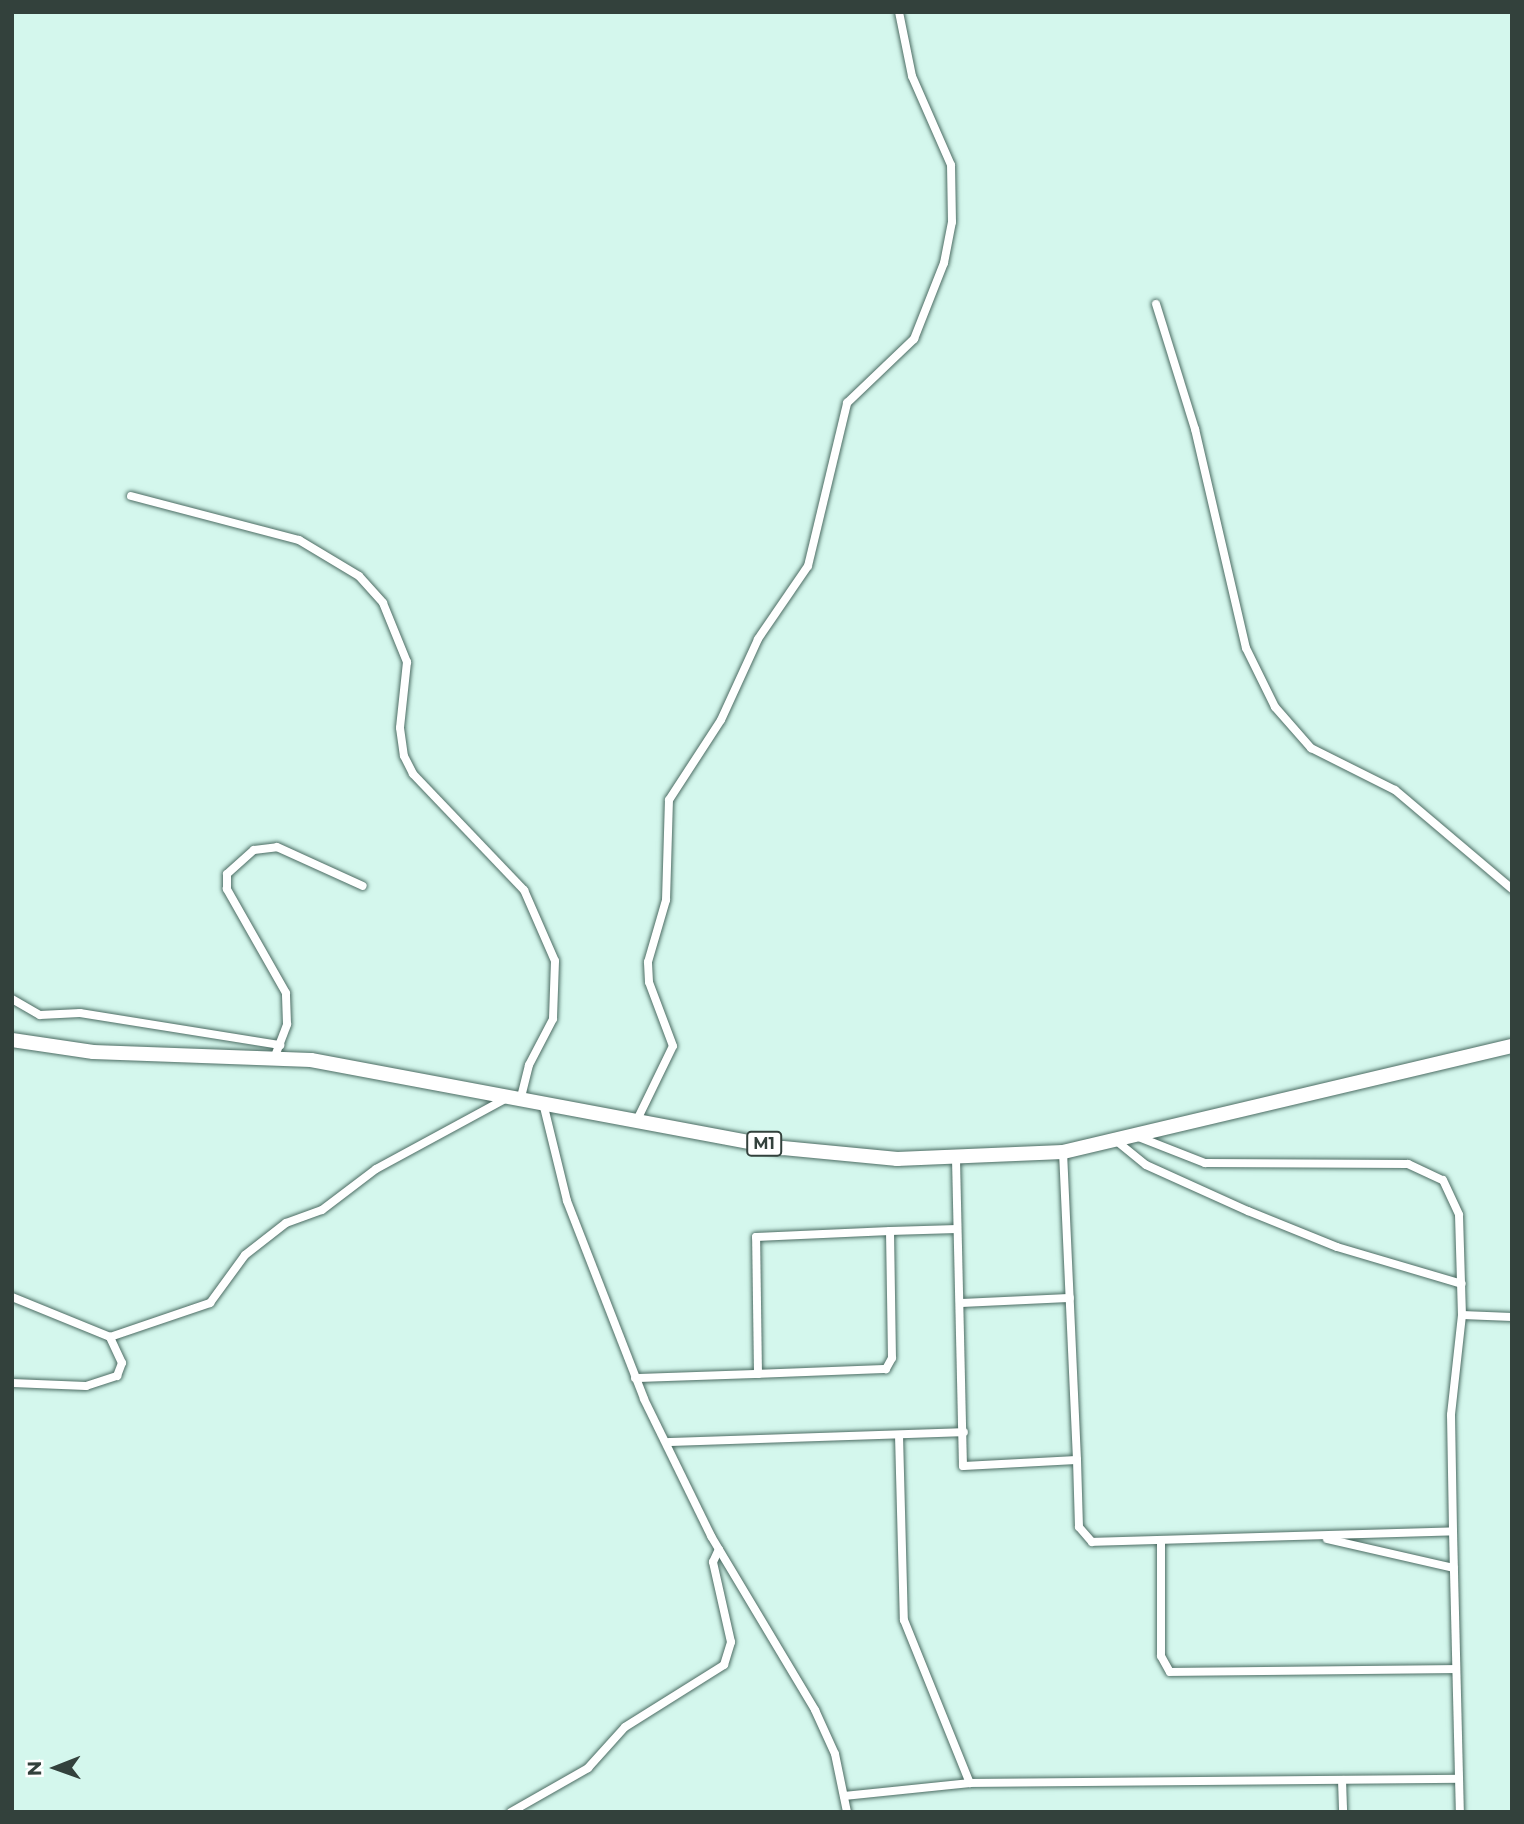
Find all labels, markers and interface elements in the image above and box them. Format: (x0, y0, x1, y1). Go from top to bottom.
road number: M1 (745, 1132, 783, 1156)
north arrow (21, 1733, 91, 1803)
text: N (23, 1761, 46, 1776)

